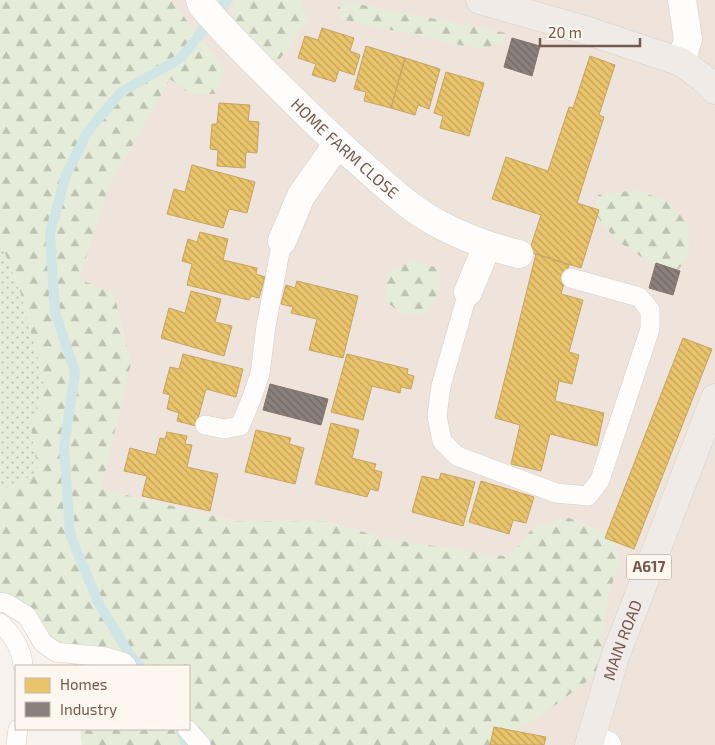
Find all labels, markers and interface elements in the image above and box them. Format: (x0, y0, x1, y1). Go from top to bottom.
scale bar (540, 15, 640, 47)
text: 20 m (548, 23, 582, 41)
street label: HOME FARM CLOSE (288, 94, 403, 202)
road number: A617 (626, 554, 672, 580)
street label: MAIN ROAD (599, 597, 645, 682)
legend (15, 665, 190, 730)
text: Homes (60, 675, 107, 693)
text: Industry (60, 700, 117, 718)

